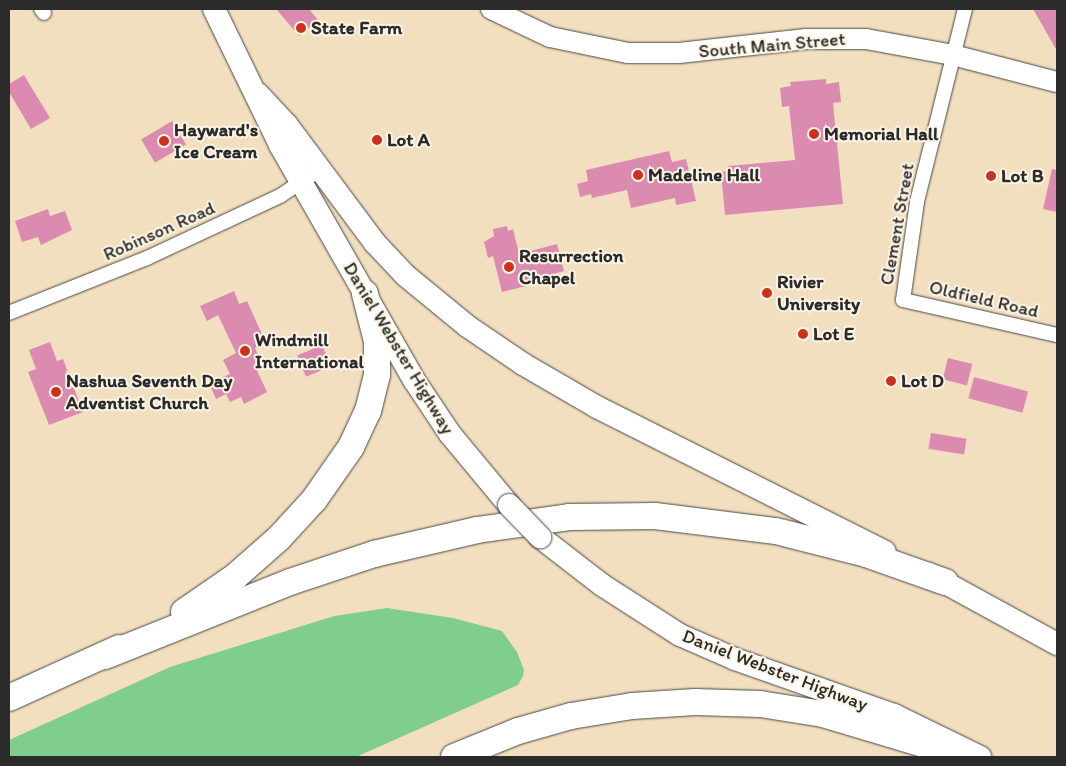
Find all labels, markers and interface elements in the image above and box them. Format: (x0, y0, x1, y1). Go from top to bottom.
place label: State Farm (311, 17, 401, 39)
marker: State Farm (295, 22, 307, 34)
street label: South Main Street (698, 27, 846, 63)
place label: Hayward's Ice Cream (174, 119, 258, 163)
place label: Memorial Hall (824, 123, 939, 145)
marker: Memorial Hall (808, 128, 820, 140)
place label: Lot A (387, 129, 430, 151)
marker: Lot A (371, 134, 383, 146)
marker: Hayward's Ice Cream (158, 135, 170, 147)
street label: Clement Street (875, 161, 919, 287)
place label: Madeline Hall (648, 164, 760, 186)
place label: Lot B (1001, 165, 1044, 187)
marker: Madeline Hall (632, 169, 644, 181)
marker: Lot B (985, 170, 997, 182)
street label: Robinson Road (100, 196, 218, 266)
place label: Resurrection Chapel (519, 245, 623, 289)
street label: Daniel Webster Highway (339, 258, 459, 438)
marker: Resurrection Chapel (503, 261, 515, 273)
place label: Rivier University (777, 271, 860, 315)
street label: Oldfield Road (927, 275, 1041, 323)
marker: Rivier University (761, 287, 773, 299)
place label: Lot E (813, 323, 854, 345)
marker: Lot E (797, 328, 809, 340)
place label: Windmill International (255, 329, 364, 373)
marker: Windmill International (239, 345, 251, 357)
place label: Nashua Seventh Day Adventist Church (66, 370, 232, 414)
place label: Lot D (901, 370, 944, 392)
marker: Lot D (885, 375, 897, 387)
marker: Nashua Seventh Day Adventist Church (50, 386, 62, 398)
street label: Daniel Webster Highway (679, 624, 871, 716)

